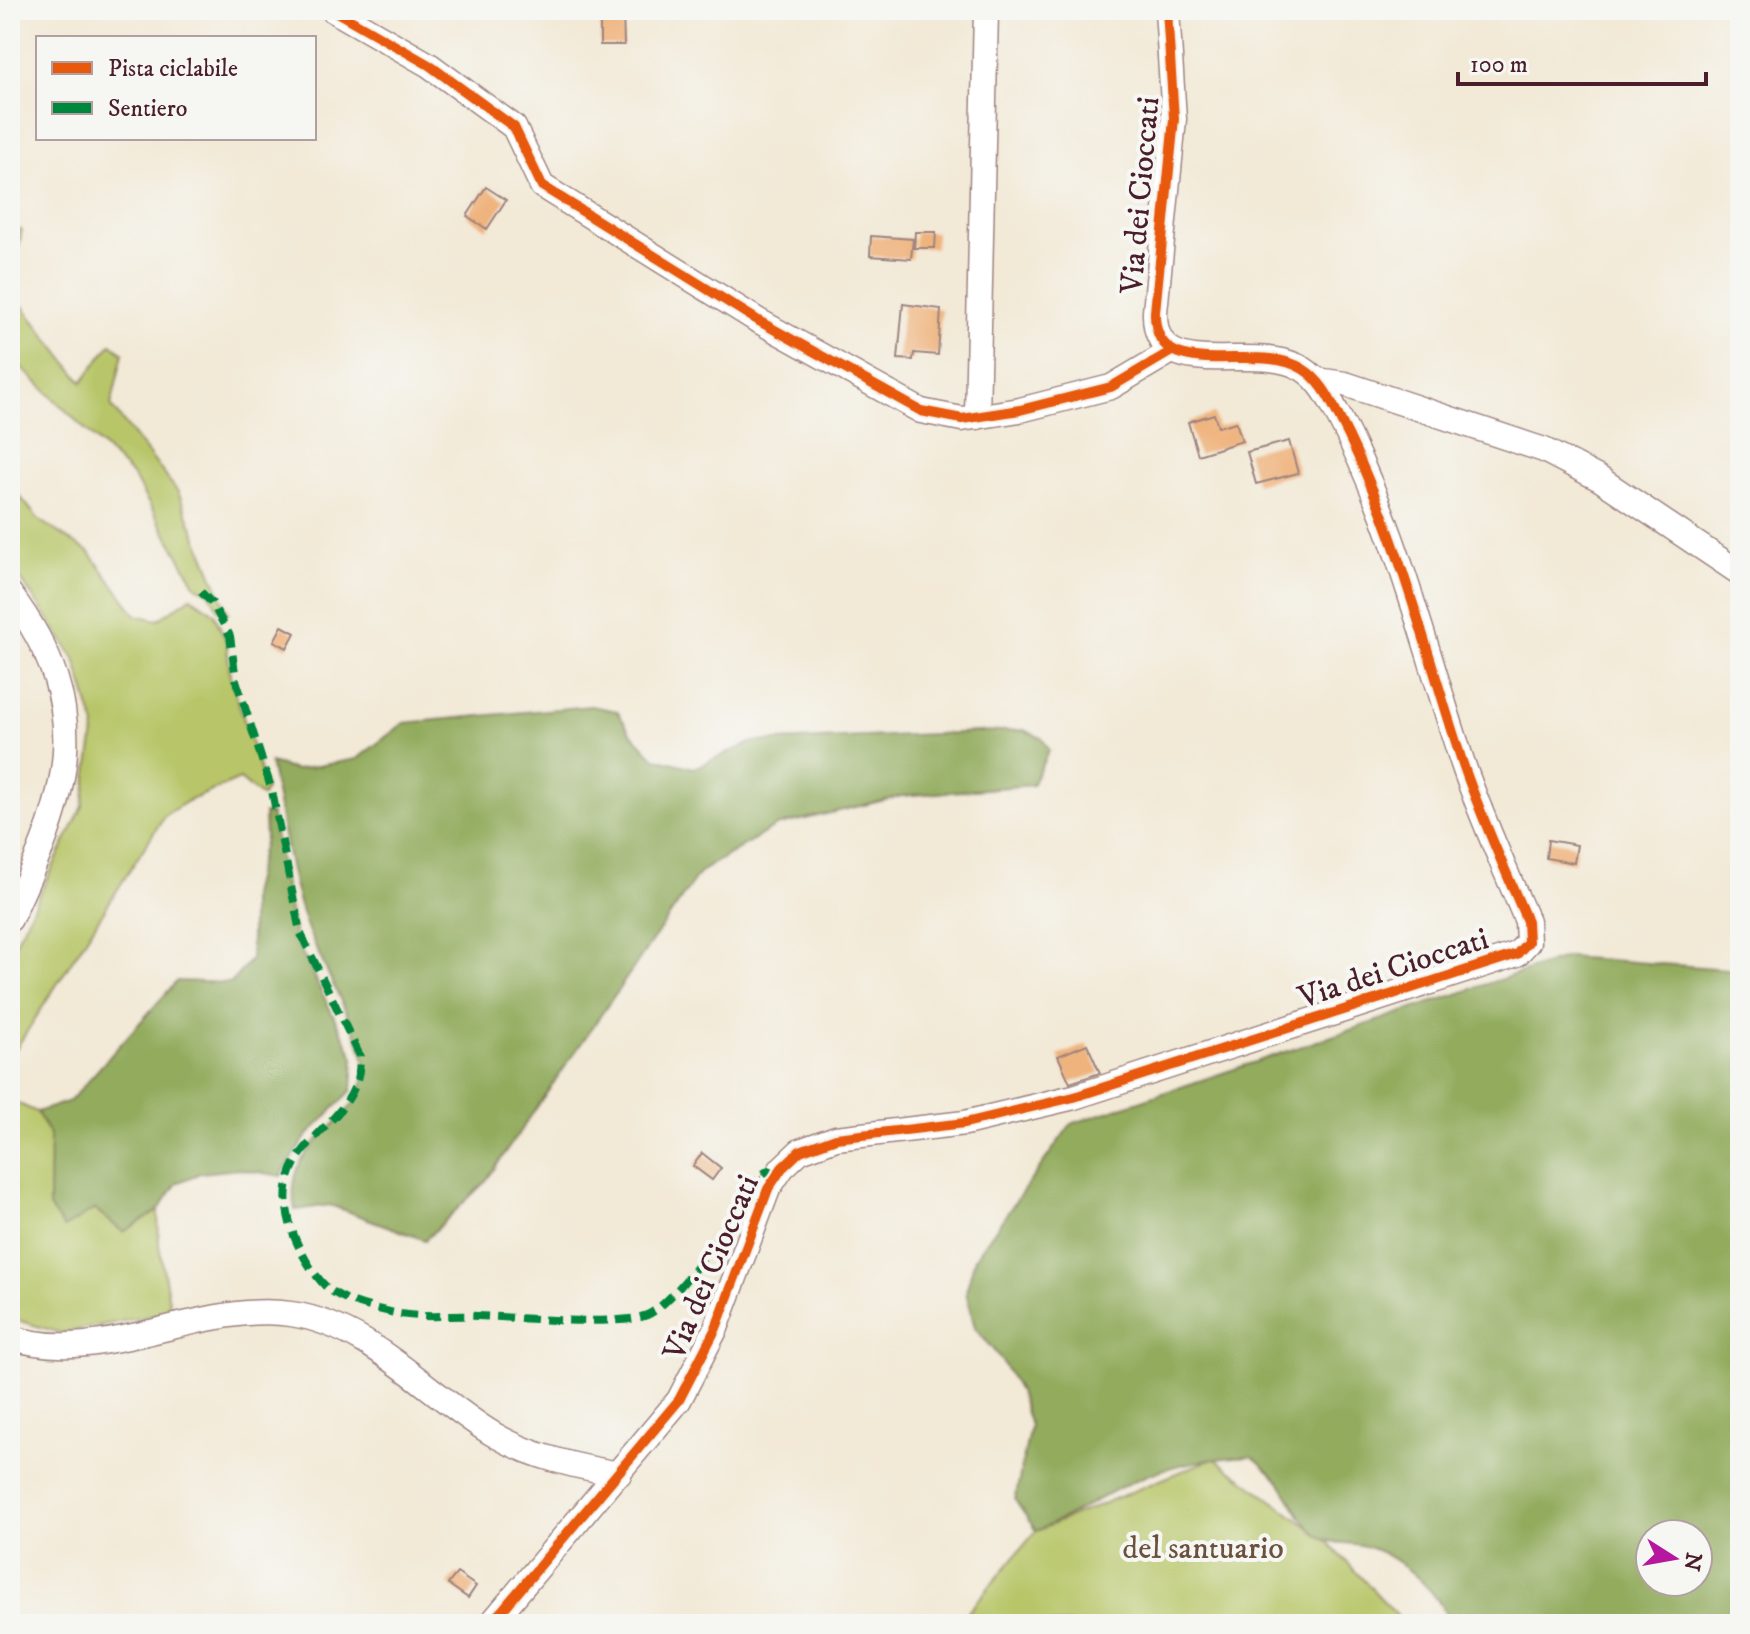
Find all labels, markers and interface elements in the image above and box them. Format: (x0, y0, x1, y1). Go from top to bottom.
legend (36, 36, 316, 140)
scale bar (1458, 36, 1706, 86)
text: 100 m (1470, 50, 1528, 80)
text: Pista ciclabile (108, 54, 238, 84)
text: Sentiero (108, 94, 187, 124)
street label: Via dei Cioccati (1112, 95, 1170, 296)
street label: Via dei Cioccati (1292, 919, 1494, 1019)
street label: Via dei Cioccati (654, 1169, 769, 1367)
north arrow (1634, 1518, 1714, 1598)
park label: del santuario (1122, 1529, 1284, 1569)
text: N (1677, 1550, 1707, 1573)

